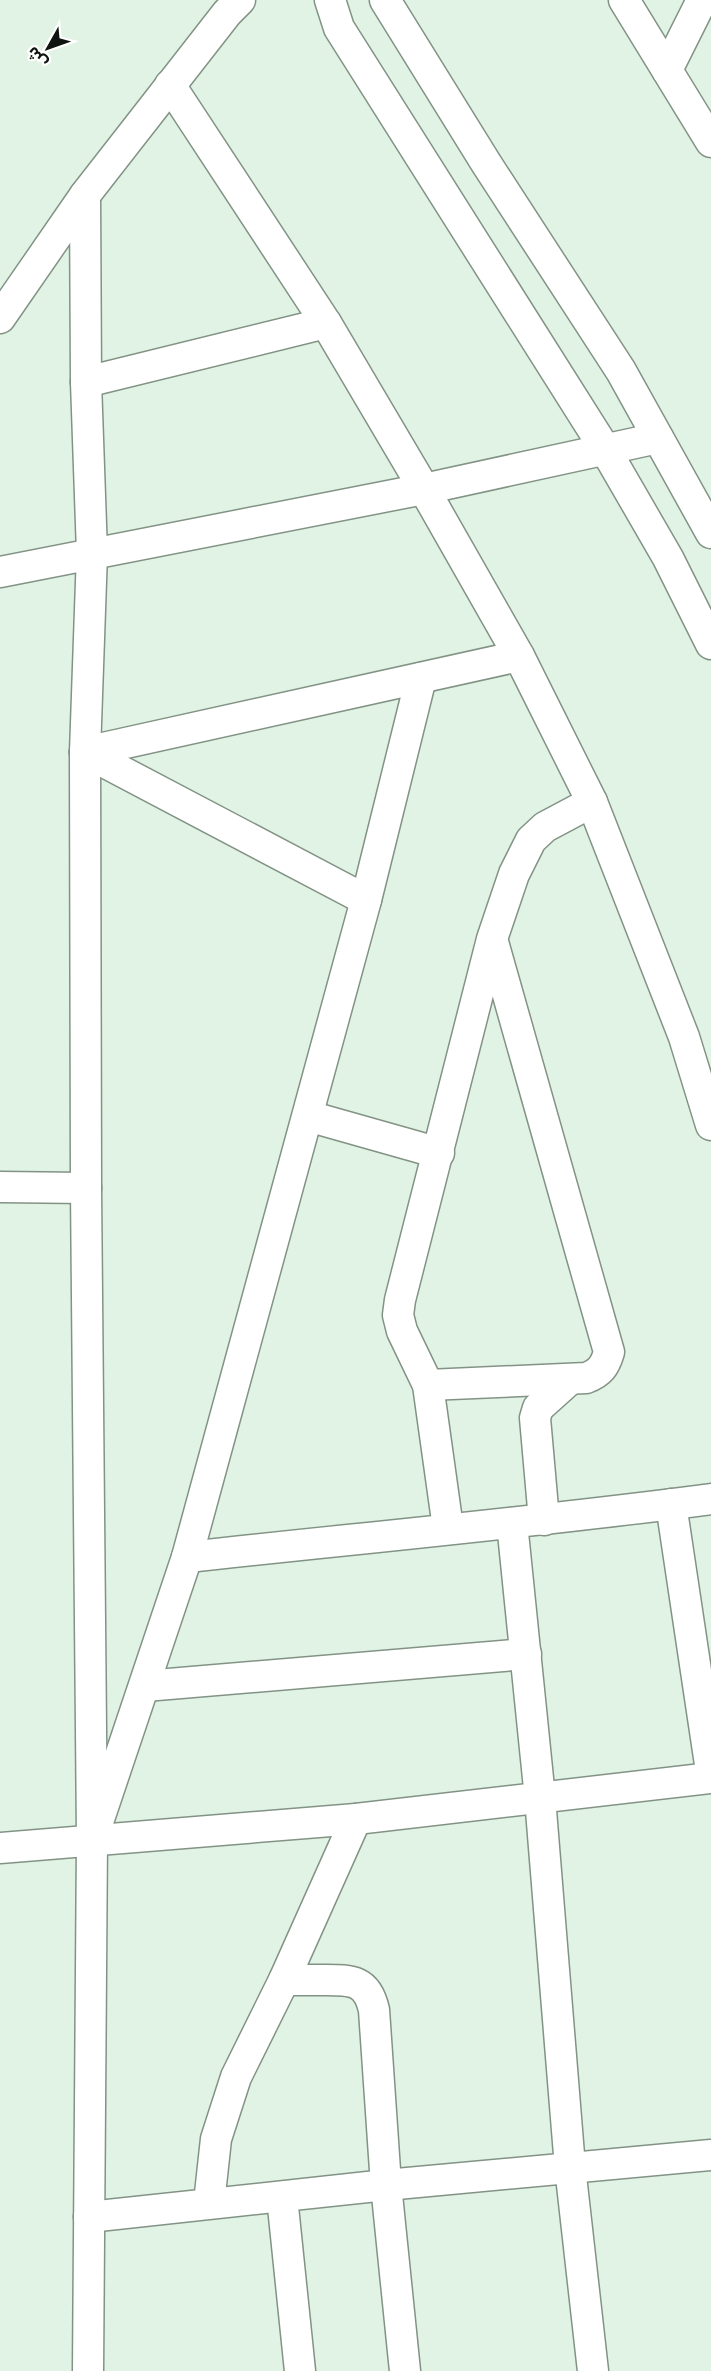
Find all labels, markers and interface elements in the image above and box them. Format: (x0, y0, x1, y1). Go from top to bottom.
north arrow (18, 18, 78, 78)
text: ش (21, 41, 53, 73)

